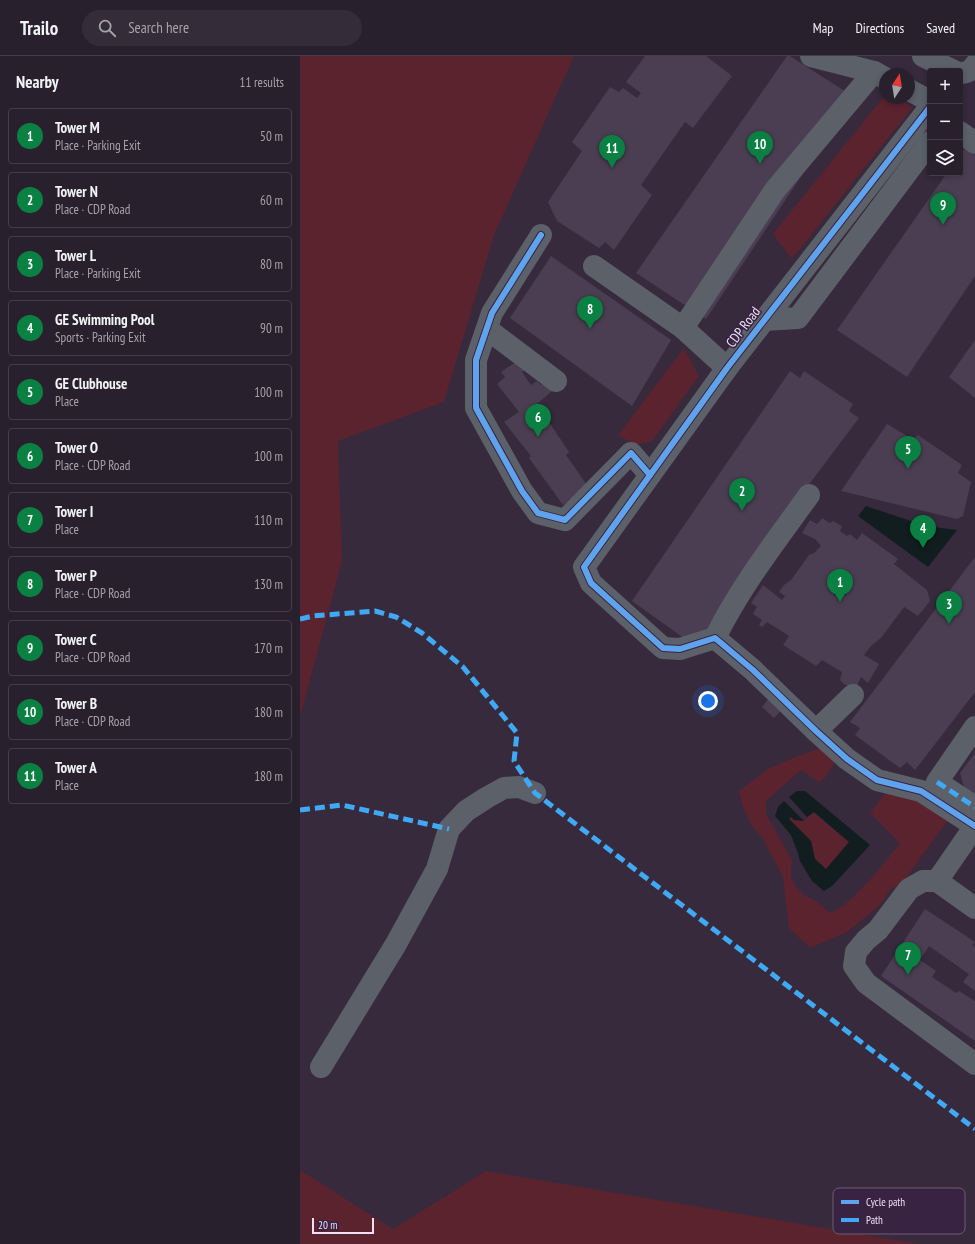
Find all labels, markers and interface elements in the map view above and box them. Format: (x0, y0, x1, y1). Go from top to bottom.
search box (82, 10, 362, 46)
text: Trailo (20, 16, 58, 40)
icon: search (96, 17, 118, 39)
text: Search here (128, 18, 189, 37)
text: Map (813, 19, 833, 37)
text: Directions (855, 19, 904, 37)
text: Saved (926, 19, 955, 37)
north arrow (879, 68, 915, 104)
map controls (927, 68, 963, 176)
button: + (927, 68, 963, 104)
text: Nearby (16, 71, 59, 93)
text: 11 results (240, 74, 284, 91)
button: − (927, 104, 963, 140)
text: Tower M (55, 118, 100, 137)
text: 1 (27, 128, 33, 145)
text: 50 m (260, 128, 283, 145)
pin: 10 (747, 131, 773, 164)
pin: 11 (599, 135, 625, 168)
text: Place · Parking Exit (55, 137, 141, 154)
button: layers (927, 140, 963, 176)
text: Tower N (55, 182, 98, 201)
text: 2 (27, 192, 33, 209)
text: 60 m (260, 192, 283, 209)
pin: 9 (930, 192, 956, 225)
text: Place · CDP Road (55, 201, 130, 218)
text: Tower L (55, 246, 96, 265)
text: 3 (27, 256, 33, 273)
text: 80 m (260, 256, 283, 273)
text: Place · Parking Exit (55, 265, 141, 282)
pin: 8 (577, 296, 603, 329)
street label: CDP Road (722, 303, 764, 351)
text: GE Swimming Pool (55, 310, 154, 329)
text: 4 (27, 320, 33, 337)
text: 90 m (260, 320, 283, 337)
text: Sports · Parking Exit (55, 329, 146, 346)
text: GE Clubhouse (55, 374, 127, 393)
text: 5 (27, 384, 33, 401)
text: 100 m (254, 384, 283, 401)
text: Place (55, 393, 79, 410)
pin: 6 (525, 404, 551, 437)
pin: 5 (895, 436, 921, 469)
text: Tower O (55, 438, 98, 457)
text: 6 (27, 448, 33, 465)
text: 100 m (254, 448, 283, 465)
text: Place · CDP Road (55, 457, 130, 474)
pin: 2 (729, 478, 755, 511)
text: Tower I (55, 502, 93, 521)
text: 7 (27, 512, 33, 529)
text: 110 m (254, 512, 283, 529)
pin: 4 (910, 515, 936, 548)
text: Place (55, 521, 79, 538)
text: Tower P (55, 566, 97, 585)
pin: 1 (827, 569, 853, 602)
text: 8 (27, 576, 33, 593)
text: 130 m (254, 576, 283, 593)
text: Place · CDP Road (55, 585, 130, 602)
pin: 3 (936, 591, 962, 624)
text: Tower C (55, 630, 97, 649)
text: 9 (27, 640, 33, 657)
text: 170 m (254, 640, 283, 657)
text: Place · CDP Road (55, 649, 130, 666)
your location (698, 691, 718, 711)
text: Tower B (55, 694, 97, 713)
text: 10 (24, 704, 36, 721)
text: 180 m (254, 704, 283, 721)
text: Place · CDP Road (55, 713, 130, 730)
text: Tower A (55, 758, 97, 777)
text: 11 (24, 768, 36, 785)
text: 180 m (254, 768, 283, 785)
text: Place (55, 777, 79, 794)
pin: 7 (895, 942, 921, 975)
legend (833, 1188, 965, 1234)
text: Cycle path (866, 1195, 905, 1209)
text: Path (866, 1213, 883, 1227)
scale bar (312, 1216, 374, 1235)
text: 20 m (318, 1218, 337, 1232)

